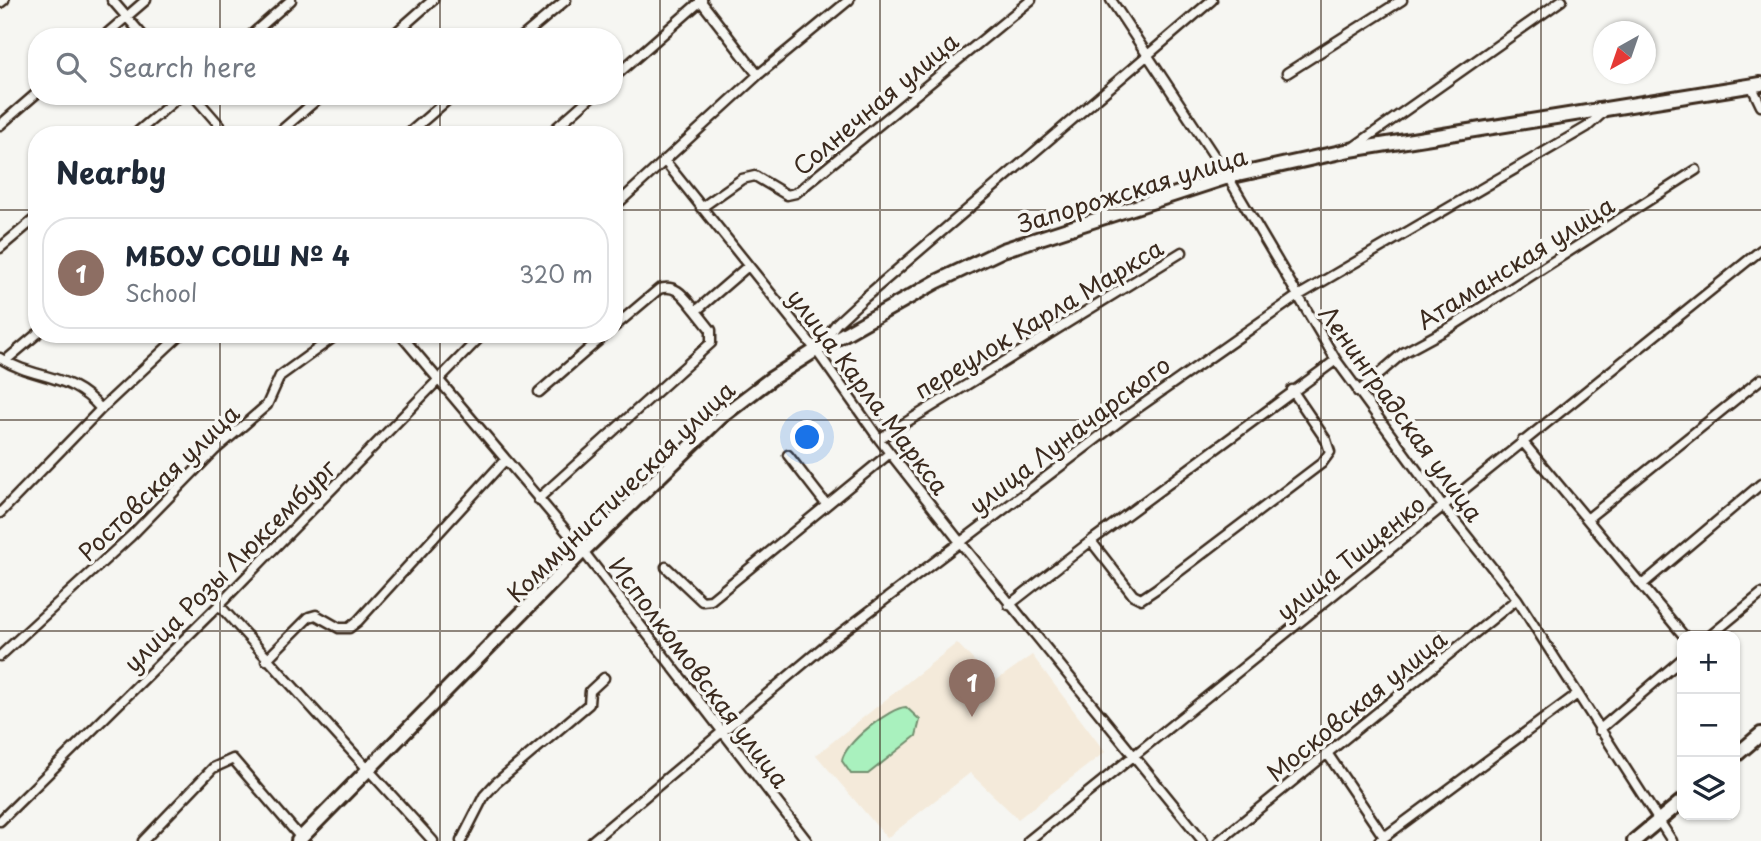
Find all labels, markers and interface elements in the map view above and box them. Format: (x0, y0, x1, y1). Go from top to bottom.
north arrow (1593, 21, 1656, 84)
street label: Солнечная улица (784, 23, 966, 183)
search box (28, 28, 623, 105)
text: Search here (108, 47, 257, 86)
icon: search (52, 48, 90, 86)
street label: Запорожская улица (1013, 137, 1251, 241)
text: Nearby (56, 149, 166, 194)
street label: Атаманская улица (1409, 187, 1621, 337)
street label: переулок Карла Маркса (906, 229, 1170, 407)
text: МБОУ СОШ № 4 (125, 236, 350, 275)
text: 1 (76, 256, 87, 291)
text: 320 m (519, 256, 593, 291)
text: School (125, 275, 197, 310)
street label: улица Карла Маркса (779, 280, 959, 502)
street label: Ленинградская улица (1311, 297, 1493, 529)
street label: улица Луначарского (961, 346, 1177, 522)
street label: Коммунистическая улица (498, 372, 742, 610)
street label: Ростовская улица (69, 395, 247, 569)
your location (790, 420, 824, 454)
street label: улица Розы Люксембург (114, 450, 344, 680)
street label: улица Тищенко (1268, 486, 1432, 628)
street label: Исполкомовская улица (601, 549, 799, 795)
street label: Московская улица (1258, 621, 1454, 789)
map controls (1677, 631, 1740, 820)
button: + (1677, 631, 1740, 694)
pin: 1 (949, 659, 995, 717)
button: − (1677, 694, 1740, 757)
button: layers (1677, 757, 1740, 820)

